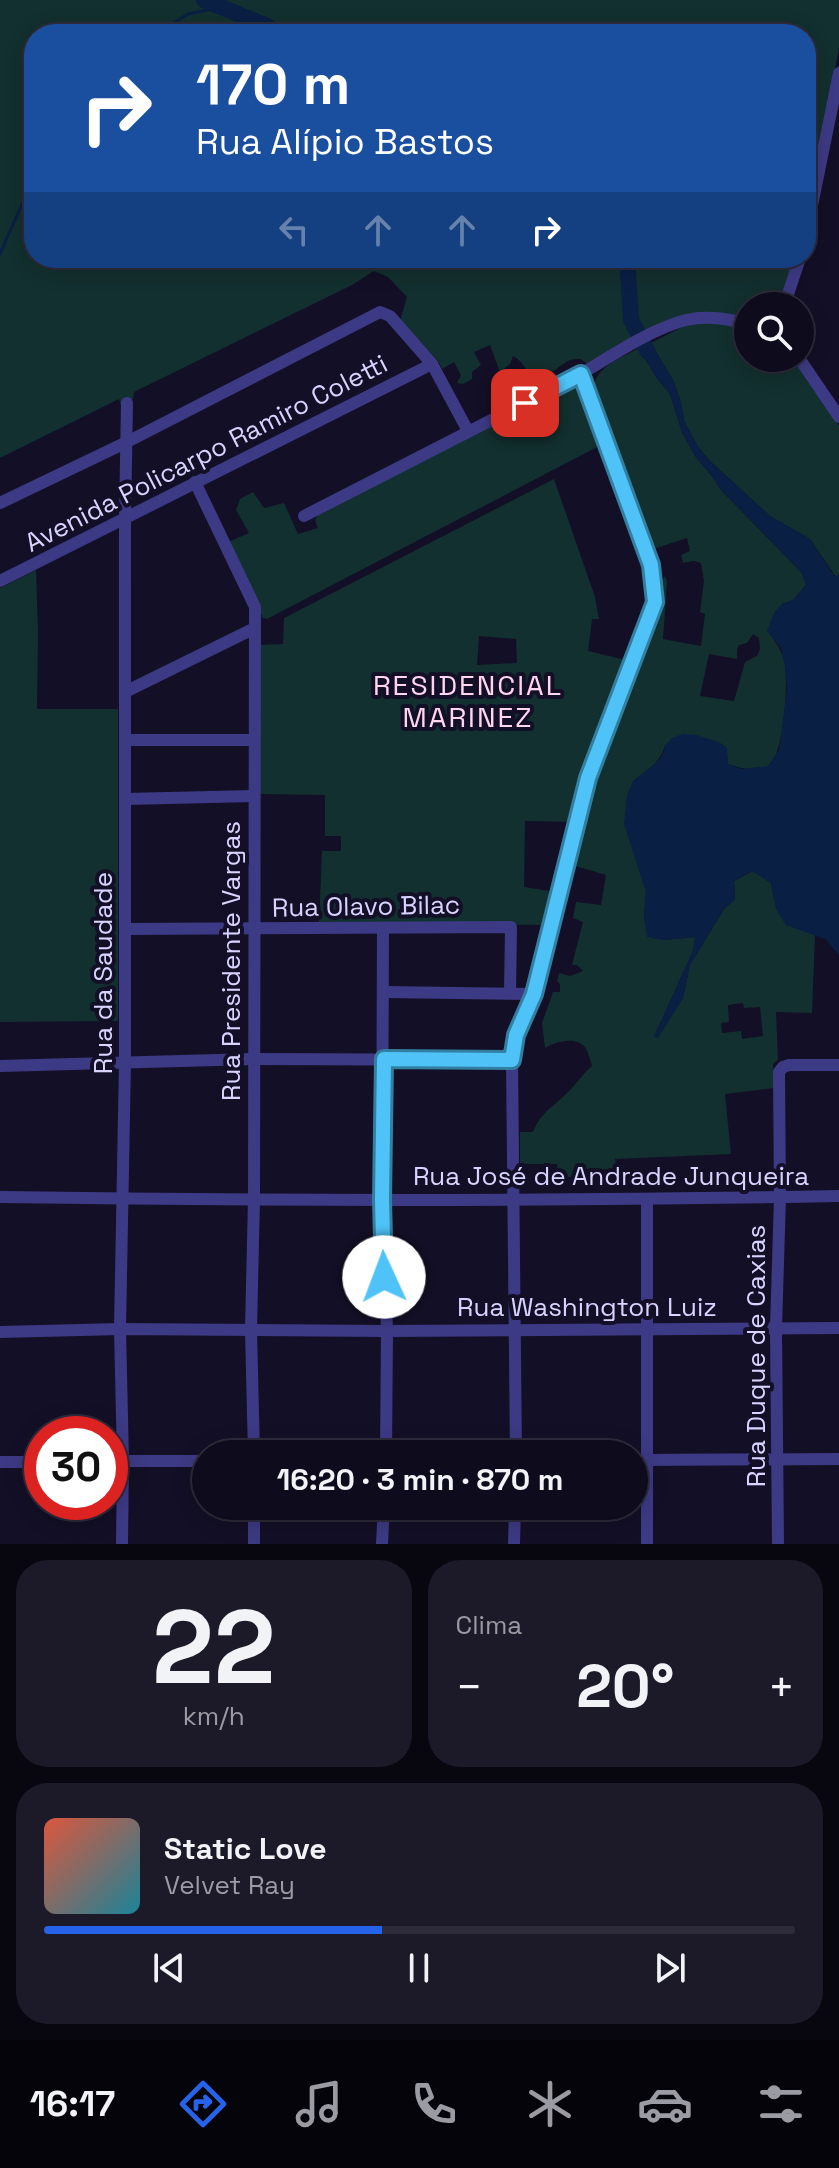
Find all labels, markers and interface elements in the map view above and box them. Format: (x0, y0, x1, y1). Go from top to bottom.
text: 170 m (196, 49, 350, 120)
icon: right (64, 56, 168, 160)
text: Rua Alípio Bastos (196, 119, 494, 165)
icon: left (272, 208, 316, 252)
icon: ahead (356, 208, 400, 252)
icon: ahead (440, 208, 484, 252)
icon: right (524, 208, 568, 252)
map controls (734, 292, 814, 372)
button: search (734, 292, 814, 372)
street label: Avenida Policarpo Ramiro Coletti (19, 346, 393, 560)
pin (491, 369, 559, 437)
icon: arrive (503, 381, 547, 425)
district label: RESIDENCIAL MARINEZ (373, 667, 563, 735)
street label: Rua Presidente Vargas (214, 821, 248, 1101)
street label: Rua da Saudade (86, 872, 120, 1074)
street label: Rua Olavo Bilac (272, 887, 460, 925)
street label: Rua José de Andrade Junqueira (413, 1159, 809, 1193)
street label: Rua Duque de Caxias (739, 1225, 773, 1487)
position arrow (342, 1235, 426, 1319)
street label: Rua Washington Luiz (457, 1290, 717, 1324)
speed limit sign: 30 (24, 1416, 128, 1520)
text: 16:20 · 3 min · 870 m (277, 1460, 563, 1499)
text: 22 (152, 1581, 276, 1713)
text: Clima (456, 1608, 522, 1642)
text: 20° (576, 1648, 674, 1725)
text: − (456, 1659, 483, 1715)
text: + (768, 1659, 795, 1715)
text: km/h (183, 1699, 245, 1733)
text: Static Love (164, 1829, 327, 1868)
text: Velvet Ray (164, 1868, 295, 1902)
icon: previous (147, 1946, 191, 1990)
icon: pause (397, 1946, 441, 1990)
icon: next (648, 1946, 692, 1990)
icon: directions (175, 2076, 231, 2132)
icon: music (291, 2076, 347, 2132)
icon: phone (406, 2076, 462, 2132)
icon: climate (522, 2076, 578, 2132)
icon: car (637, 2076, 693, 2132)
icon: filters (753, 2076, 809, 2132)
text: 16:17 (30, 2081, 115, 2127)

